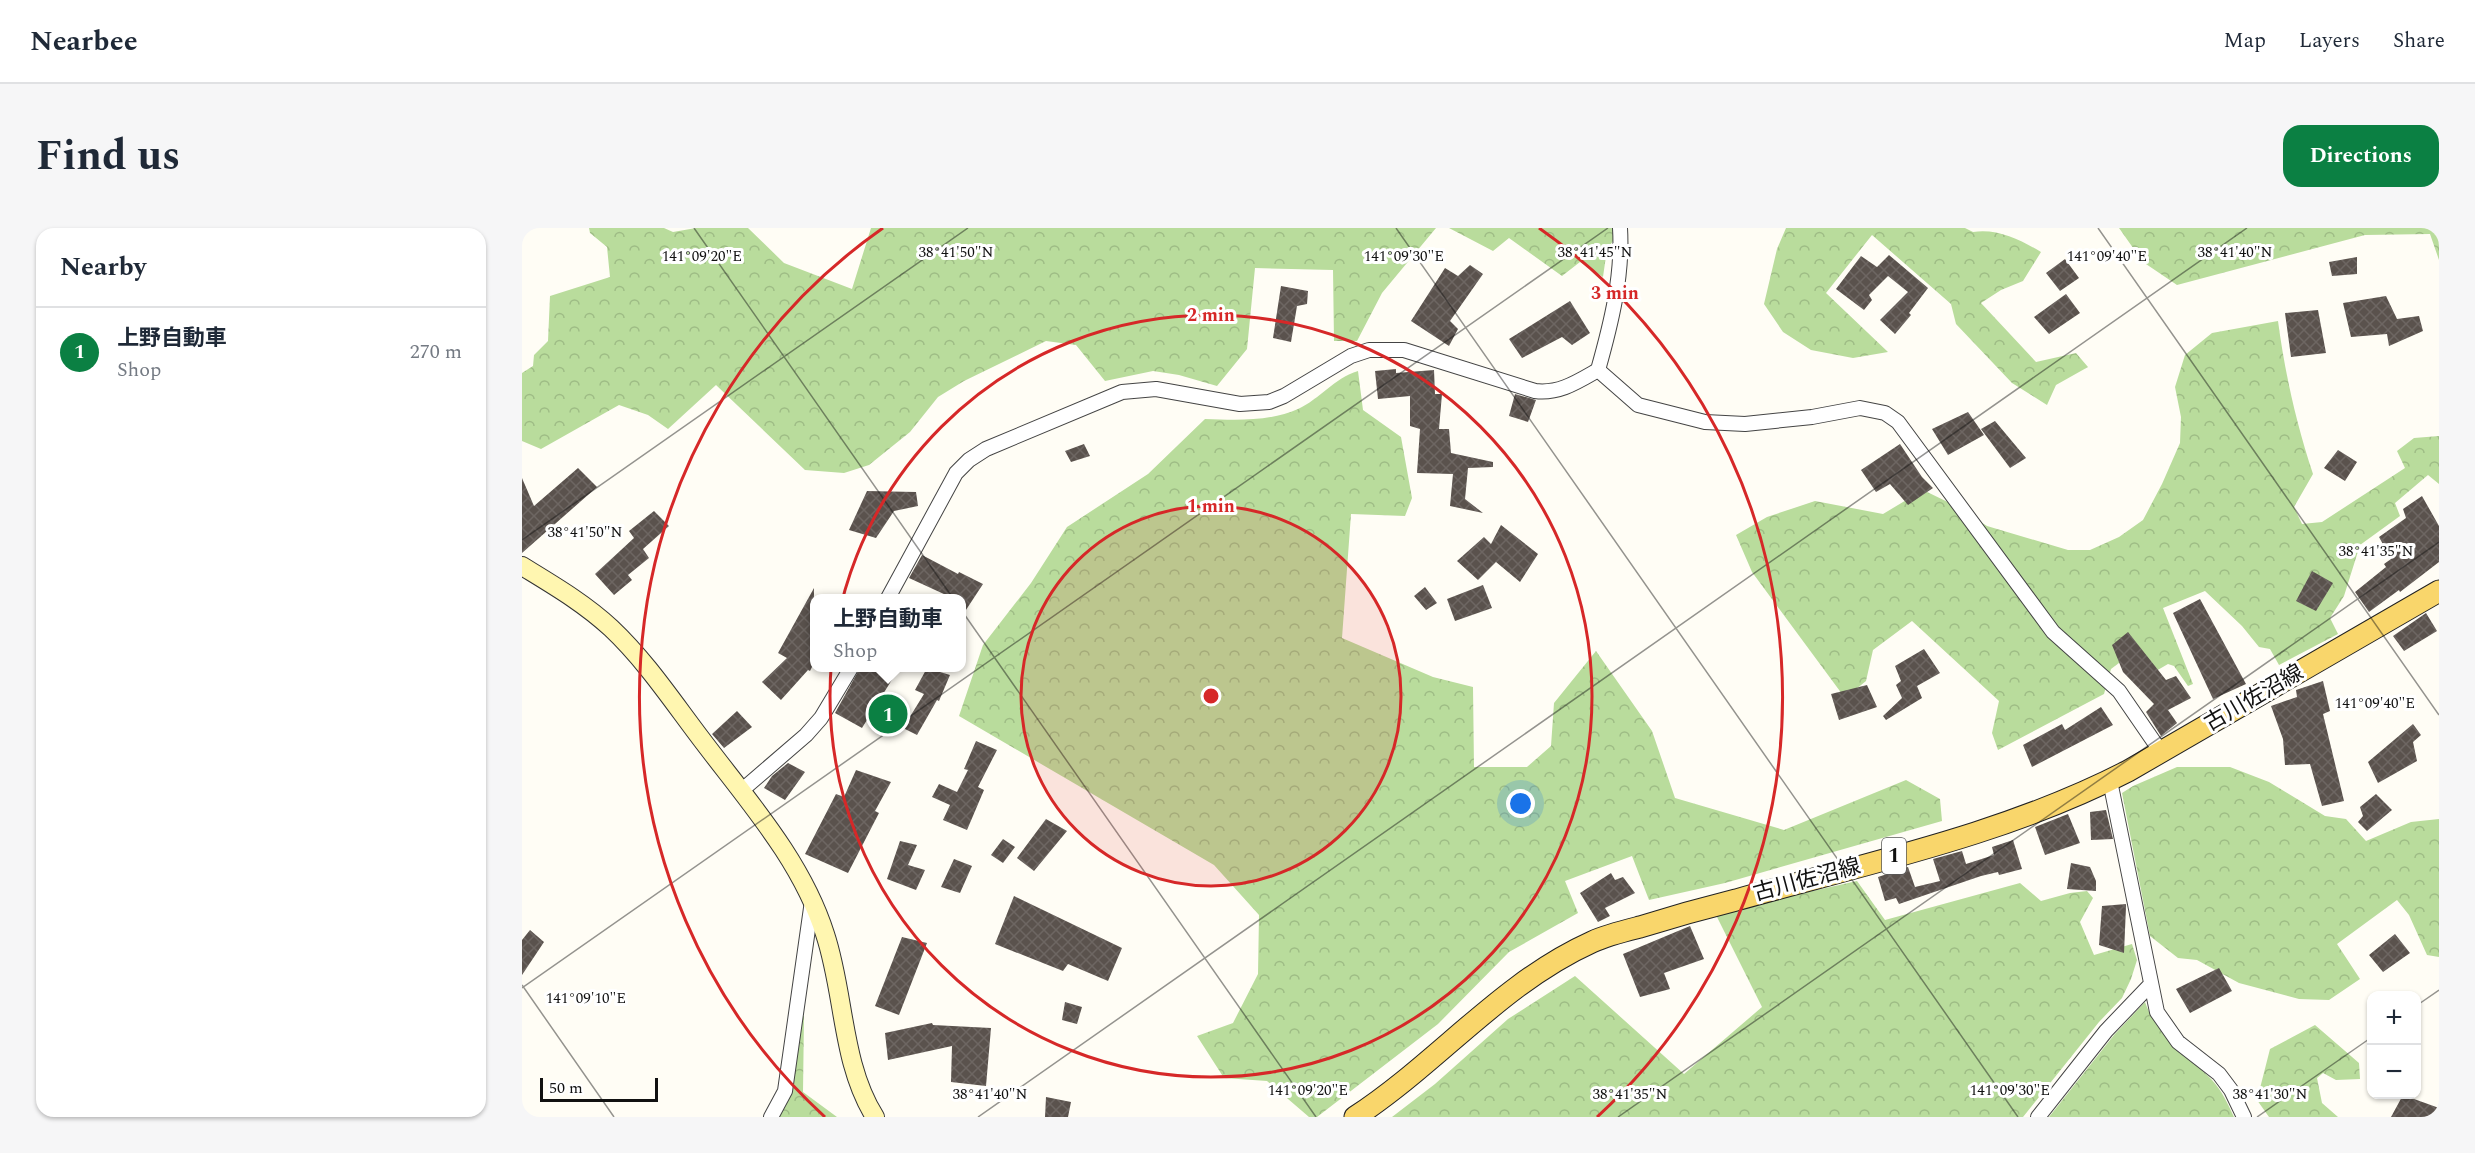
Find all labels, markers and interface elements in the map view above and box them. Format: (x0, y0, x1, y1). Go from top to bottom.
text: Nearbee (30, 20, 138, 63)
text: Map (2224, 25, 2266, 57)
text: Layers (2299, 25, 2360, 57)
text: Share (2393, 25, 2445, 57)
text: Find us (36, 125, 180, 188)
button: Directions (2283, 125, 2439, 187)
text: 38°41'50"N (919, 241, 994, 264)
text: 38°41'45"N (1558, 241, 1633, 264)
text: 38°41'40"N (2198, 241, 2273, 264)
text: 141°09'20"E (662, 245, 742, 268)
text: 141°09'30"E (1364, 245, 1444, 268)
text: 141°09'40"E (2067, 245, 2147, 268)
text: Nearby (60, 247, 146, 287)
text: 3 min (1591, 280, 1639, 307)
text: 2 min (1187, 302, 1235, 329)
text: 上野自動車 (117, 322, 227, 355)
text: 1 (74, 337, 85, 367)
text: 270 m (410, 337, 462, 367)
text: Shop (117, 355, 161, 385)
text: 1 min (1187, 493, 1235, 520)
text: 38°41'50"N (548, 521, 623, 544)
text: 38°41'35"N (2339, 540, 2414, 563)
popup (810, 594, 966, 672)
text: 上野自動車 (833, 603, 943, 636)
text: Shop (833, 636, 877, 666)
street label: 古川佐沼線 (2198, 656, 2310, 740)
centre of rings (1201, 686, 1221, 706)
pin: 1 (868, 692, 908, 736)
text: 141°09'40"E (2335, 692, 2415, 715)
your location (1506, 789, 1535, 818)
road number: 1 (1882, 838, 1906, 874)
street label: 古川佐沼線 (1750, 850, 1864, 910)
text: 141°09'10"E (546, 987, 626, 1010)
map controls (2367, 991, 2421, 1099)
button: + (2367, 991, 2421, 1045)
button: − (2367, 1045, 2421, 1099)
scale bar (540, 1075, 658, 1102)
text: 50 m (549, 1076, 583, 1100)
text: 141°09'20"E (1268, 1079, 1348, 1102)
text: 141°09'30"E (1970, 1079, 2050, 1102)
text: 38°41'40"N (953, 1083, 1028, 1106)
text: 38°41'35"N (1593, 1083, 1668, 1106)
text: 38°41'30"N (2233, 1083, 2308, 1106)

